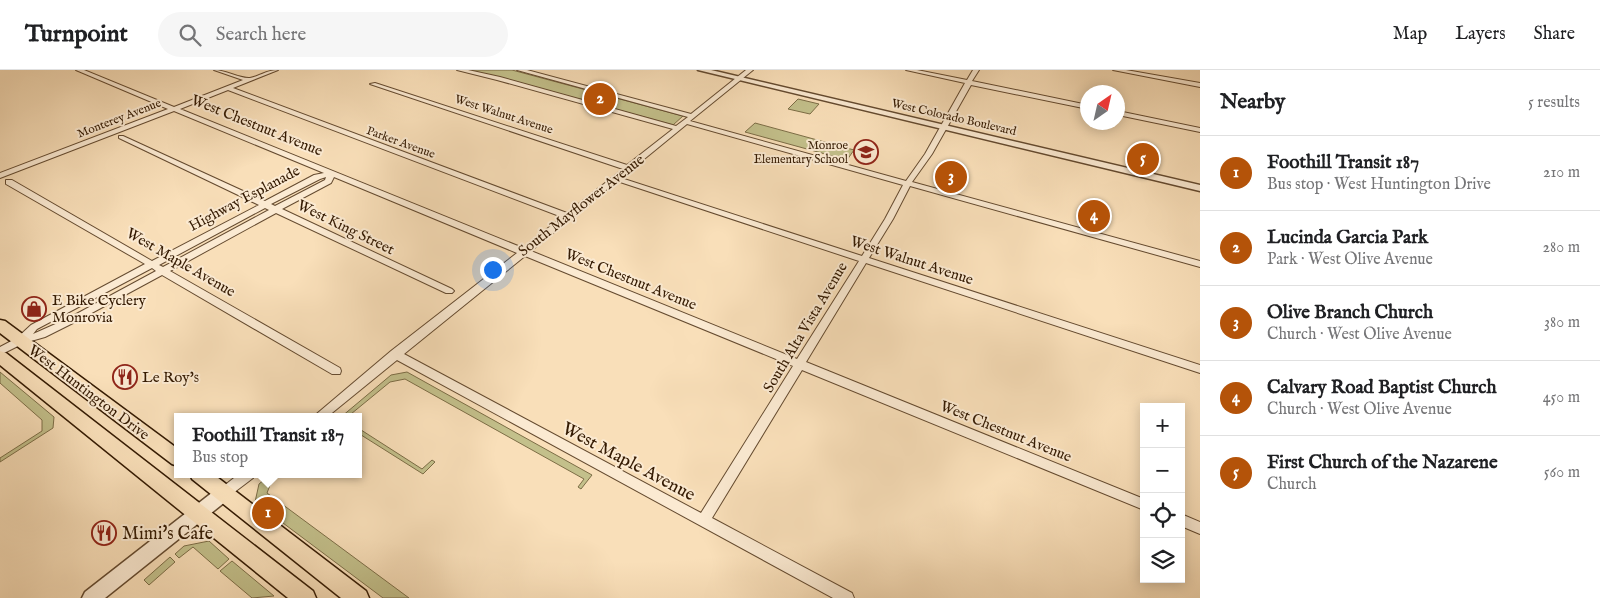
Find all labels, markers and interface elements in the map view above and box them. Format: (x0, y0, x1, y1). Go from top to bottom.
search box (158, 12, 508, 57)
text: Turnpoint (25, 19, 128, 50)
icon: search (176, 21, 204, 49)
text: Search here (216, 23, 306, 47)
text: Map (1393, 23, 1427, 46)
text: Layers (1455, 23, 1506, 46)
text: Share (1534, 23, 1575, 46)
pin: 2 (584, 80, 616, 118)
north arrow (1080, 85, 1125, 130)
text: Nearby (1220, 89, 1285, 116)
street label: West Chestnut Avenue (188, 90, 325, 161)
street label: West Walnut Avenue (453, 92, 555, 138)
text: 5 results (1528, 93, 1580, 113)
street label: Monterey Avenue (75, 95, 164, 141)
street label: West Colorado Boulevard (890, 96, 1018, 139)
street label: Parker Avenue (364, 123, 438, 162)
place label: Monroe Elementary School (754, 138, 849, 167)
school or university icon: Monroe Elementary School (853, 139, 879, 165)
pin: 5 (1127, 140, 1159, 178)
street label: South Mayflower Avenue (514, 150, 648, 261)
text: Foothill Transit 187 (1267, 151, 1419, 175)
pin: 3 (935, 158, 967, 196)
street label: Highway Esplanade (185, 161, 303, 236)
text: 1 (1233, 163, 1239, 183)
text: 210 m (1543, 163, 1580, 183)
text: Bus stop · West Huntington Drive (1267, 175, 1491, 195)
street label: West King Street (294, 196, 397, 259)
pin: 4 (1078, 197, 1110, 235)
street label: West Maple Avenue (123, 224, 239, 301)
text: Lucinda Garcia Park (1267, 226, 1428, 250)
street label: West Walnut Avenue (848, 232, 976, 289)
text: 2 (1232, 238, 1240, 258)
text: 280 m (1543, 238, 1580, 258)
street label: West Chestnut Avenue (562, 244, 699, 315)
text: Park · West Olive Avenue (1267, 250, 1433, 270)
your location (480, 257, 506, 283)
street label: South Alta Vista Avenue (759, 258, 852, 396)
place label: E Bike Cyclery Monrovia (52, 291, 146, 327)
shop icon: E Bike Cyclery Monrovia (21, 296, 47, 322)
text: Olive Branch Church (1267, 301, 1433, 325)
text: 3 (1233, 313, 1239, 333)
text: 380 m (1544, 313, 1580, 333)
text: Church · West Olive Avenue (1267, 325, 1452, 345)
street label: West Huntington Drive (24, 341, 153, 444)
restaurant icon: Le Roy's (112, 364, 138, 390)
place label: Le Roy's (142, 368, 199, 387)
text: Calvary Road Baptist Church (1267, 376, 1497, 400)
text: 4 (1232, 388, 1240, 408)
text: 450 m (1543, 388, 1580, 408)
street label: West Chestnut Avenue (937, 396, 1074, 467)
text: Church · West Olive Avenue (1267, 400, 1452, 420)
map controls (1140, 403, 1185, 583)
button: + (1140, 403, 1185, 448)
popup (174, 413, 362, 478)
street label: West Maple Avenue (558, 418, 699, 507)
text: Foothill Transit 187 (192, 424, 344, 448)
text: Bus stop (192, 448, 248, 468)
button: − (1140, 448, 1185, 493)
text: First Church of the Nazarene (1267, 451, 1498, 475)
text: 5 (1233, 463, 1239, 483)
text: 560 m (1544, 463, 1580, 483)
text: Church (1267, 475, 1316, 495)
button: locate (1140, 493, 1185, 538)
pin: 1 (252, 494, 284, 532)
restaurant icon: Mimi's Cafe (91, 520, 117, 546)
place label: Mimi's Cafe (122, 523, 213, 546)
button: layers (1140, 538, 1185, 583)

